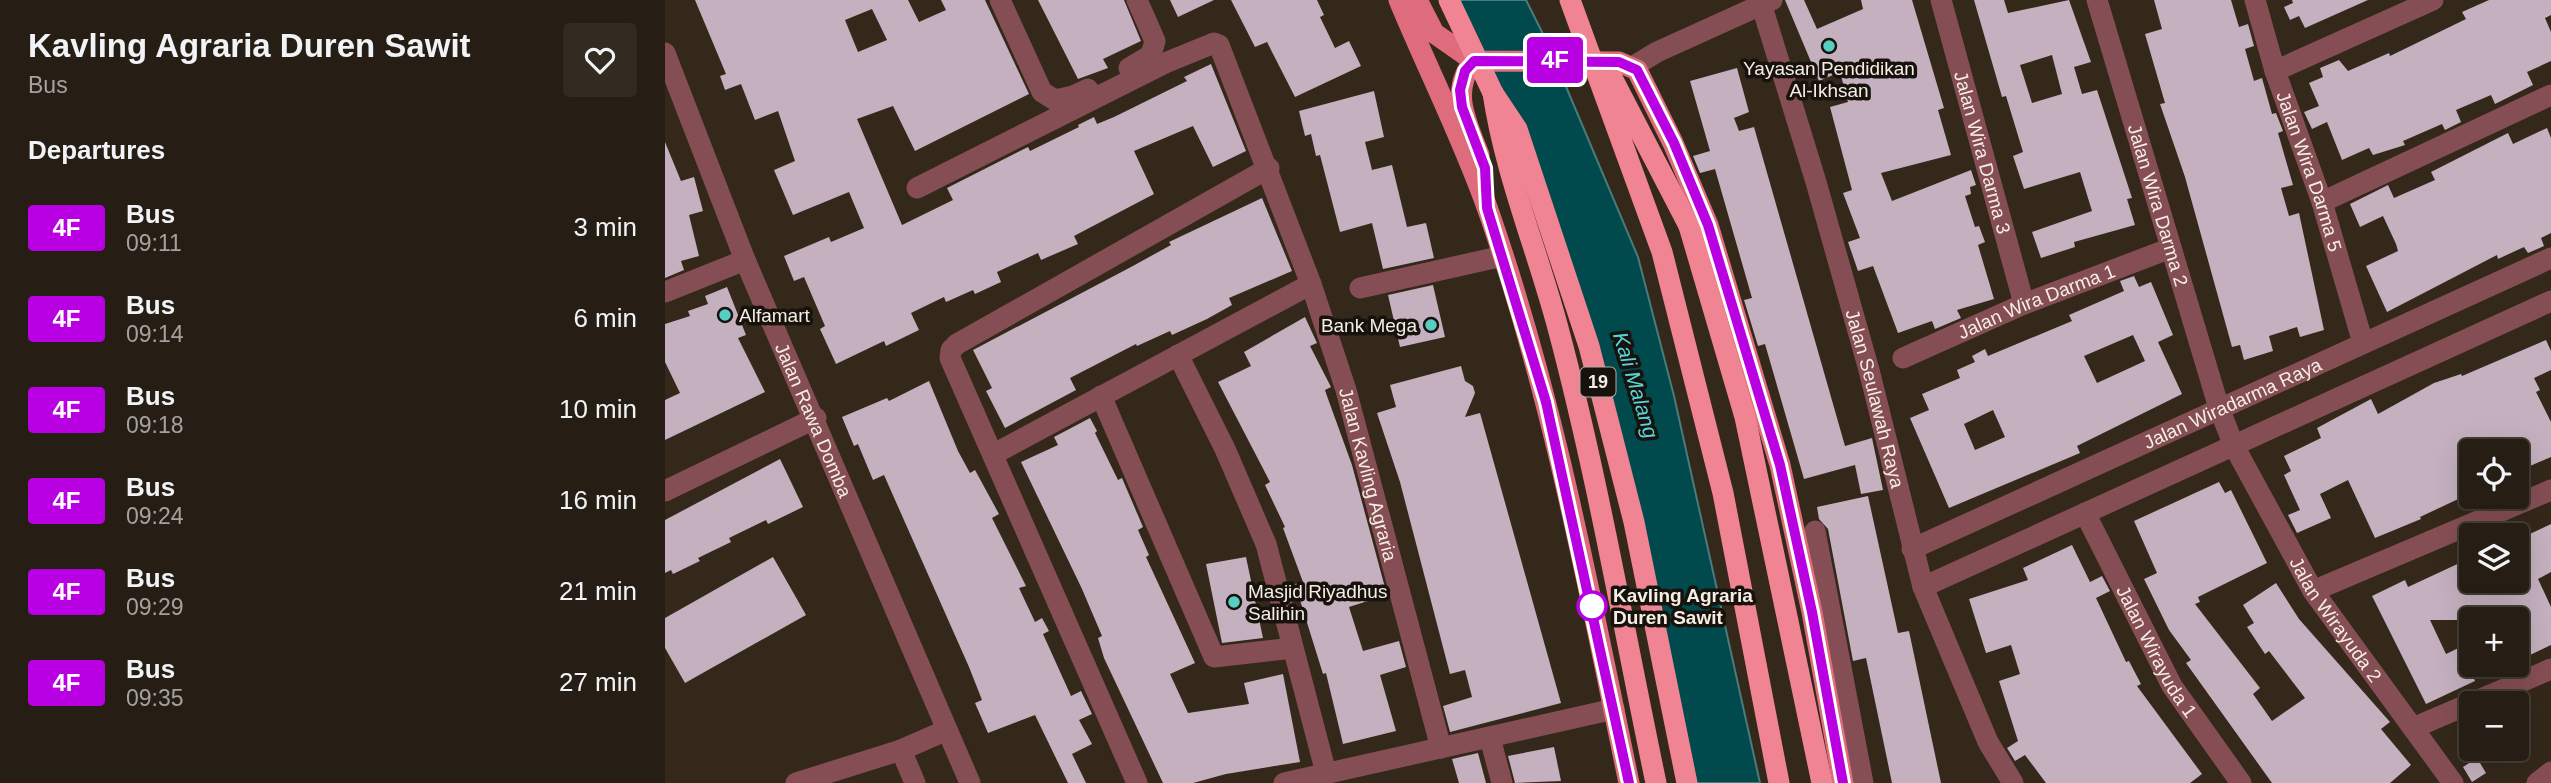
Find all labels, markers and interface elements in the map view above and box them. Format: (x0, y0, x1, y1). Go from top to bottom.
button: heart (563, 23, 637, 97)
text: Kavling Agraria Duren Sawit (28, 27, 471, 64)
line badge: 4F (1523, 37, 1587, 83)
marker: Yayasan Pendidikan Al-Ikhsan (1821, 38, 1837, 54)
text: 4F (1541, 46, 1569, 73)
place label: Yayasan Pendidikan Al-Ikhsan (1743, 58, 1915, 101)
street label: Jalan Wira Darma 3 (1950, 69, 2015, 236)
text: Bus (28, 72, 68, 98)
street label: Jalan Wira Darma 5 (2273, 88, 2346, 254)
street label: Jalan Wira Darma 2 (2124, 122, 2192, 289)
text: Departures (28, 135, 165, 165)
text: Bus (126, 199, 175, 229)
text: 3 min (573, 212, 637, 242)
text: 4F (52, 214, 81, 241)
text: 09:11 (126, 230, 182, 256)
street label: Jalan Wira Darma 1 (1954, 260, 2118, 343)
text: Bus (126, 290, 175, 320)
text: 6 min (573, 303, 637, 333)
text: 4F (52, 305, 81, 332)
place label: Alfamart (739, 305, 810, 326)
marker: Alfamart (717, 307, 733, 323)
street label: Jalan Seulawah Raya (1842, 307, 1909, 491)
place label: Bank Mega (1321, 315, 1417, 336)
marker: Bank Mega (1423, 317, 1439, 333)
text: 09:14 (126, 321, 184, 347)
water label: Kali Malang (1609, 329, 1663, 441)
street label: Jalan Rawa Domba (771, 340, 856, 501)
street label: Jalan Wiradarma Raya (2140, 353, 2325, 453)
road number: 19 (1581, 368, 1615, 396)
text: Bus (126, 381, 175, 411)
street label: Jalan Kavling Agraria (1335, 385, 1402, 564)
text: 10 min (559, 394, 637, 424)
text: 4F (52, 396, 81, 423)
text: 09:18 (126, 412, 184, 438)
map controls (2459, 439, 2529, 761)
button: locate (2459, 439, 2529, 509)
text: Bus (126, 472, 175, 502)
text: 16 min (559, 485, 637, 515)
text: 4F (52, 487, 81, 514)
text: 09:24 (126, 503, 184, 529)
button: layers (2459, 523, 2529, 593)
street label: Jalan Wirayuda 2 (2286, 553, 2386, 686)
text: Bus (126, 563, 175, 593)
text: 21 min (559, 576, 637, 606)
text: 4F (52, 578, 81, 605)
place label: Masjid Riyadhus Salihin (1248, 581, 1387, 624)
street label: Jalan Wirayuda 1 (2113, 582, 2201, 721)
place label: Kavling Agraria Duren Sawit (1613, 585, 1753, 628)
marker: Kavling Agraria Duren Sawit (1577, 591, 1607, 621)
text: 09:29 (126, 594, 184, 620)
marker: Masjid Riyadhus Salihin (1226, 594, 1242, 610)
button: + (2459, 607, 2529, 677)
text: Bus (126, 654, 175, 684)
text: 27 min (559, 667, 637, 697)
text: 4F (52, 669, 81, 696)
text: 09:35 (126, 685, 184, 711)
button: − (2459, 691, 2529, 761)

